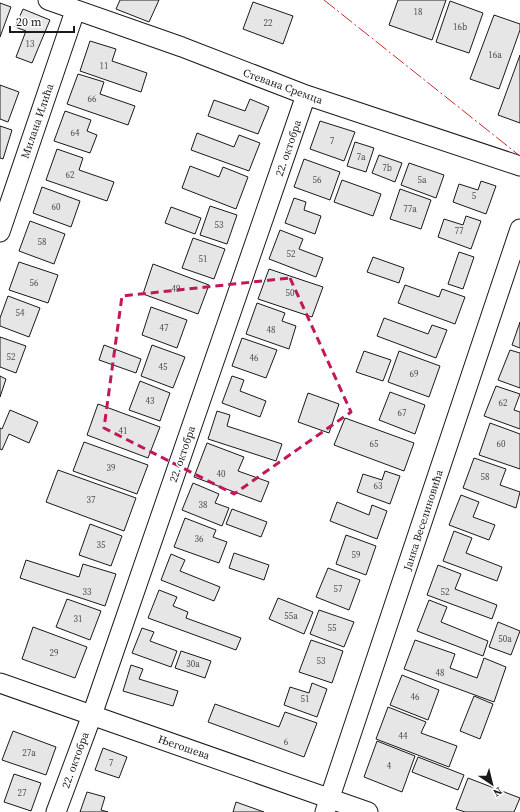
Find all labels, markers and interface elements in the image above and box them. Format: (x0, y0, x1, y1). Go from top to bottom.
house number: 18 (413, 6, 423, 18)
scale bar (10, 8, 74, 34)
text: 20 m (16, 14, 42, 30)
house number: 22 (263, 17, 273, 29)
house number: 16b (453, 21, 467, 33)
house number: 13 (25, 38, 35, 50)
house number: 16a (488, 49, 502, 61)
house number: 11 (99, 60, 109, 72)
street label: Стевана Сремца (241, 65, 325, 108)
street label: Милана Илића (18, 81, 57, 161)
house number: 66 (87, 93, 97, 105)
street label: 22. октобра (272, 118, 305, 178)
house number: 64 (70, 127, 80, 139)
house number: 7 (330, 135, 335, 147)
house number: 7a (356, 151, 366, 163)
house number: 7b (382, 162, 392, 174)
house number: 62 (65, 169, 75, 181)
house number: 56 (312, 174, 322, 186)
house number: 5a (417, 174, 427, 186)
house number: 5 (472, 190, 477, 202)
house number: 60 (51, 201, 61, 213)
house number: 77a (403, 203, 417, 215)
house number: 53 (214, 219, 224, 231)
house number: 77 (454, 225, 464, 237)
house number: 58 (37, 236, 47, 248)
house number: 52 (286, 248, 296, 260)
house number: 51 (198, 253, 208, 265)
house number: 56 (29, 277, 39, 289)
house number: 49 (171, 283, 181, 295)
house number: 50 (285, 287, 295, 299)
house number: 54 (15, 307, 25, 319)
house number: 47 (159, 322, 169, 334)
house number: 48 (266, 324, 276, 336)
house number: 52 (6, 351, 16, 363)
house number: 46 (249, 352, 259, 364)
house number: 45 (158, 361, 168, 373)
house number: 69 (409, 368, 419, 380)
house number: 43 (145, 395, 155, 407)
house number: 62 (498, 397, 508, 409)
house number: 67 (397, 407, 407, 419)
street label: 22. октобра (166, 424, 199, 484)
house number: 41 (118, 425, 128, 437)
house number: 65 (369, 438, 379, 450)
house number: 60 (496, 438, 506, 450)
house number: 39 (106, 462, 116, 474)
house number: 40 (216, 468, 226, 480)
street label: Јанка Веселиновића (400, 468, 447, 573)
house number: 58 (480, 471, 490, 483)
house number: 63 (373, 480, 383, 492)
house number: 37 (86, 494, 96, 506)
house number: 38 (198, 499, 208, 511)
house number: 36 (194, 533, 204, 545)
house number: 35 (96, 539, 106, 551)
house number: 59 (351, 549, 361, 561)
house number: 57 (333, 583, 343, 595)
house number: 33 (82, 586, 92, 598)
house number: 52 (440, 586, 450, 598)
house number: 55a (284, 610, 298, 622)
house number: 31 (73, 613, 83, 625)
house number: 55 (327, 622, 337, 634)
house number: 50a (498, 633, 512, 645)
house number: 29 (49, 647, 59, 659)
house number: 53 (316, 655, 326, 667)
house number: 30a (186, 658, 200, 670)
house number: 48 (435, 667, 445, 679)
house number: 46 (410, 691, 420, 703)
house number: 51 (300, 693, 310, 705)
street label: 22. октобра (58, 730, 93, 790)
house number: 44 (398, 730, 408, 742)
street label: Његошева (156, 732, 212, 763)
house number: 6 (284, 736, 289, 748)
house number: 27a (22, 747, 36, 759)
house number: 7 (109, 757, 114, 769)
house number: 4 (387, 760, 392, 772)
north arrow (472, 764, 512, 804)
text: N (490, 783, 505, 800)
house number: 27 (17, 787, 27, 799)

